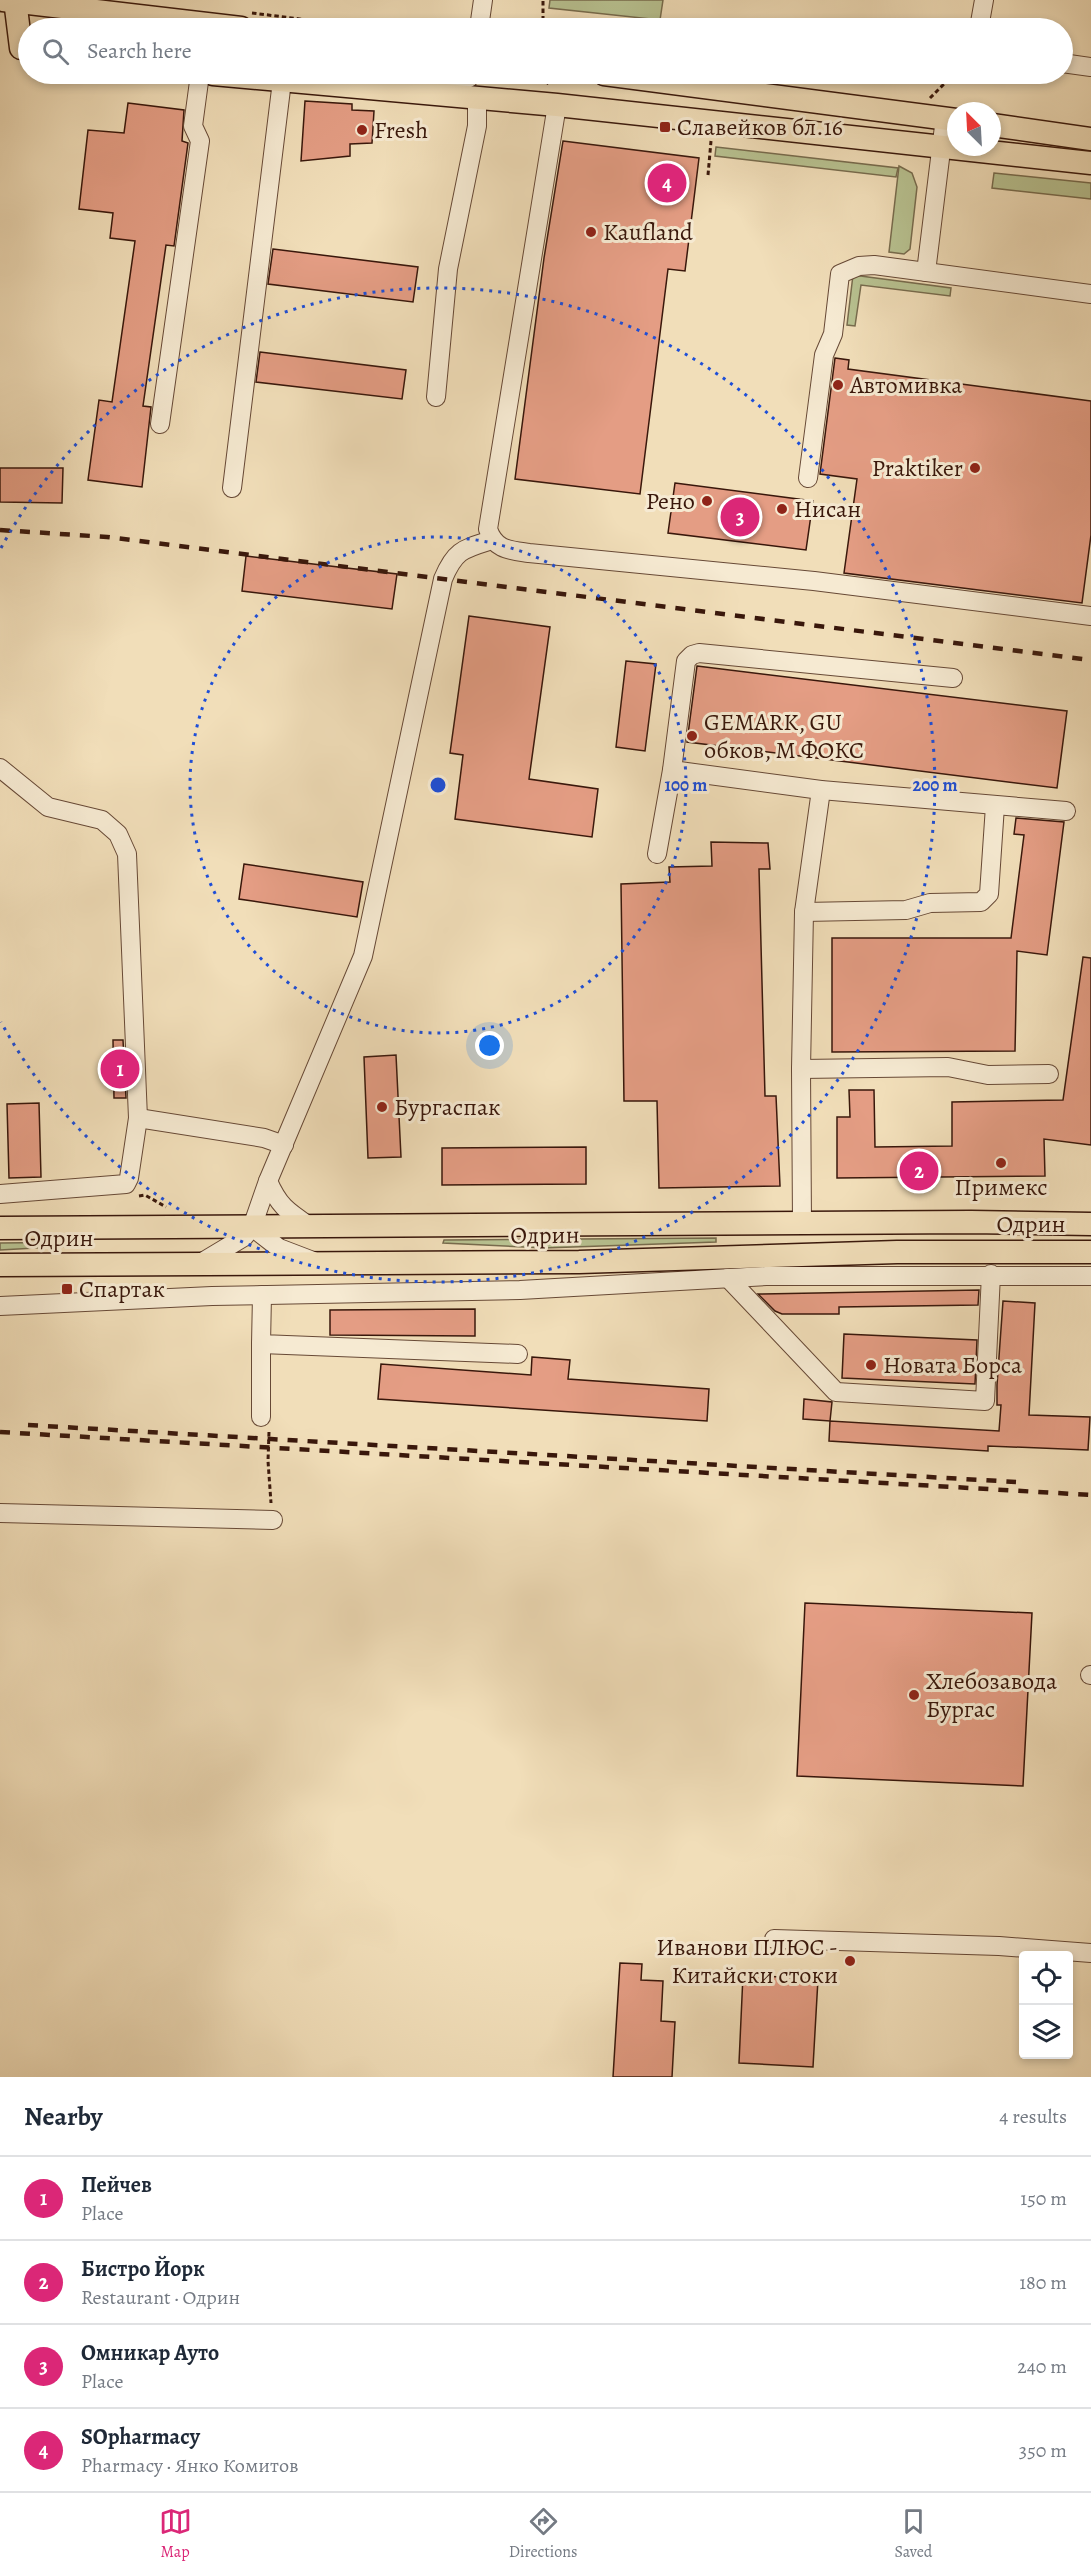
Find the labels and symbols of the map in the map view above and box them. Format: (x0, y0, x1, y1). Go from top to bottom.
north arrow (947, 102, 1001, 156)
place label: Славейков бл.16 (677, 111, 843, 143)
place label: Fresh (374, 114, 428, 146)
marker: Славейков бл.16 (658, 120, 672, 134)
marker: Fresh (355, 123, 369, 137)
pin: 4 (648, 160, 686, 206)
place label: Kaufland (603, 216, 693, 248)
marker: Kaufland (584, 225, 598, 239)
place label: Автомивка (849, 369, 962, 401)
marker: Автомивка (831, 378, 845, 392)
place label: Praktiker (872, 452, 963, 484)
marker: Praktiker (968, 461, 982, 475)
place label: Рено (646, 485, 695, 517)
place label: Нисан (794, 493, 861, 525)
marker: Рено (700, 494, 714, 508)
pin: 3 (720, 494, 760, 540)
marker: Нисан (775, 502, 789, 516)
place label: GEMARK, GU обков, М ФОКС (704, 706, 864, 766)
marker: GEMARK, GU обков, М ФОКС (685, 729, 699, 743)
text: 100 m (665, 773, 707, 797)
text: 200 m (912, 773, 958, 797)
centre of rings (428, 775, 448, 795)
your location (475, 1031, 504, 1060)
pin: 1 (100, 1046, 140, 1092)
place label: Бургаспак (394, 1091, 500, 1123)
marker: Бургаспак (375, 1100, 389, 1114)
pin: 2 (900, 1148, 938, 1194)
marker: Примекс (994, 1156, 1008, 1170)
place label: Примекс (954, 1171, 1048, 1203)
street label: Одрин (996, 1208, 1066, 1240)
street label: Одрин (510, 1218, 580, 1252)
street label: Одрин (24, 1222, 94, 1254)
place label: Спартак (79, 1273, 165, 1305)
marker: Спартак (60, 1282, 74, 1296)
place label: Новата Борса (883, 1349, 1022, 1381)
marker: Новата Борса (864, 1358, 878, 1372)
place label: Хлебозавода Бургас (926, 1665, 1057, 1725)
marker: Хлебозавода Бургас (907, 1688, 921, 1702)
place label: Иванови ПЛЮС - Китайски стоки (656, 1931, 838, 1991)
marker: Иванови ПЛЮС - Китайски стоки (843, 1954, 857, 1968)

